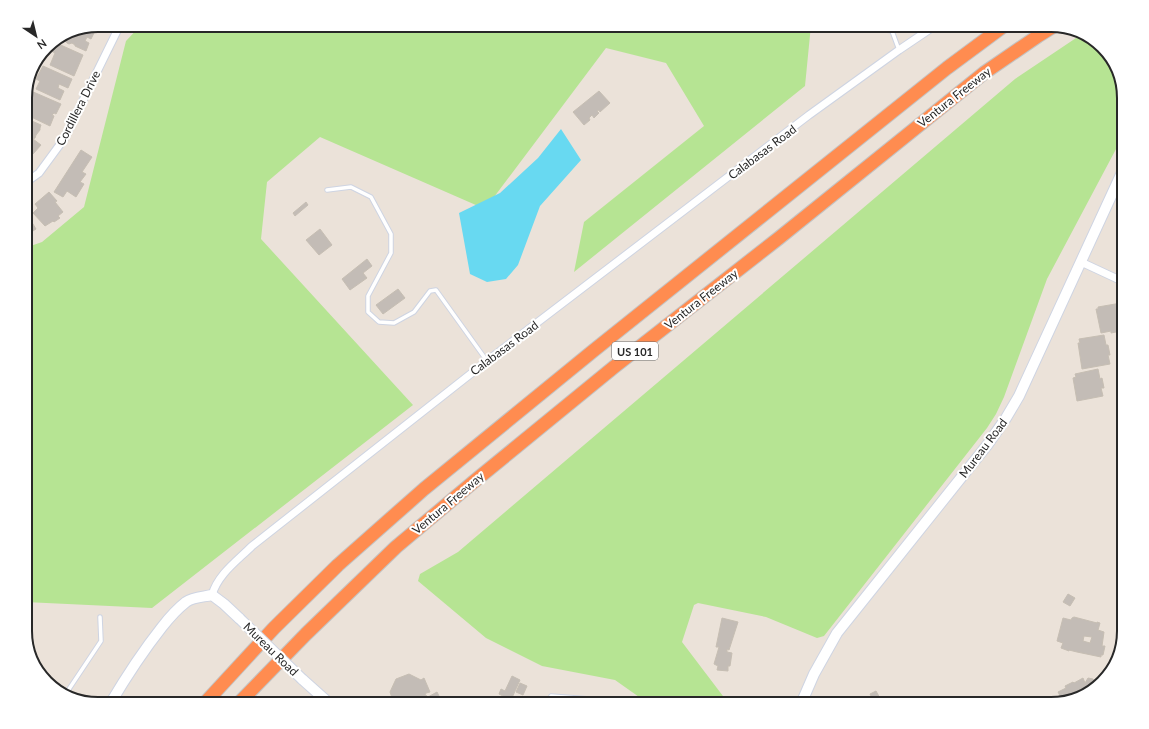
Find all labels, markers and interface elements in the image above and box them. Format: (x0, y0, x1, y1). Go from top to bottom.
north arrow (16, 16, 56, 56)
text: N (35, 37, 49, 52)
street label: Ventura Freeway (914, 63, 994, 130)
street label: Cordillera Drive (53, 68, 103, 148)
street label: Calabasas Road (725, 121, 799, 183)
street label: Ventura Freeway (661, 265, 741, 332)
street label: Calabasas Road (467, 317, 541, 379)
road number: US 101 (612, 342, 658, 360)
street label: Mureau Road (956, 415, 1010, 481)
street label: Ventura Freeway (409, 468, 487, 537)
street label: Mureau Road (240, 619, 302, 679)

